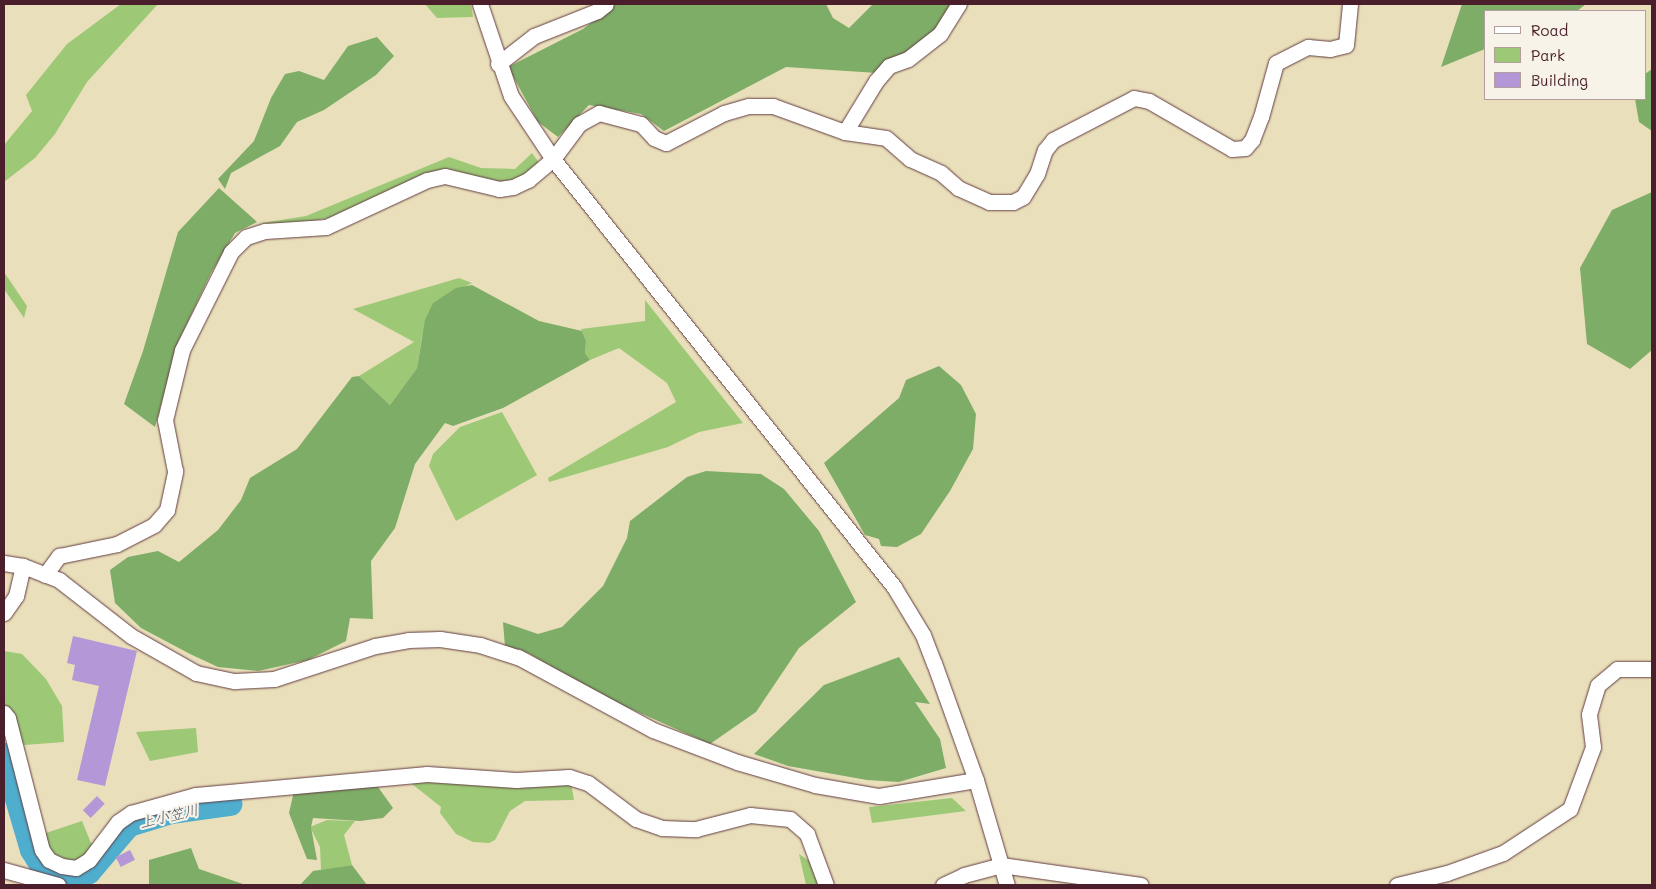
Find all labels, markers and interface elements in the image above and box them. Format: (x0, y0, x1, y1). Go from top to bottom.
legend (1484, 10, 1646, 100)
text: Road (1531, 20, 1568, 40)
text: Park (1531, 45, 1565, 65)
text: Building (1531, 70, 1588, 90)
water label: 上小笠川 (138, 800, 200, 832)

